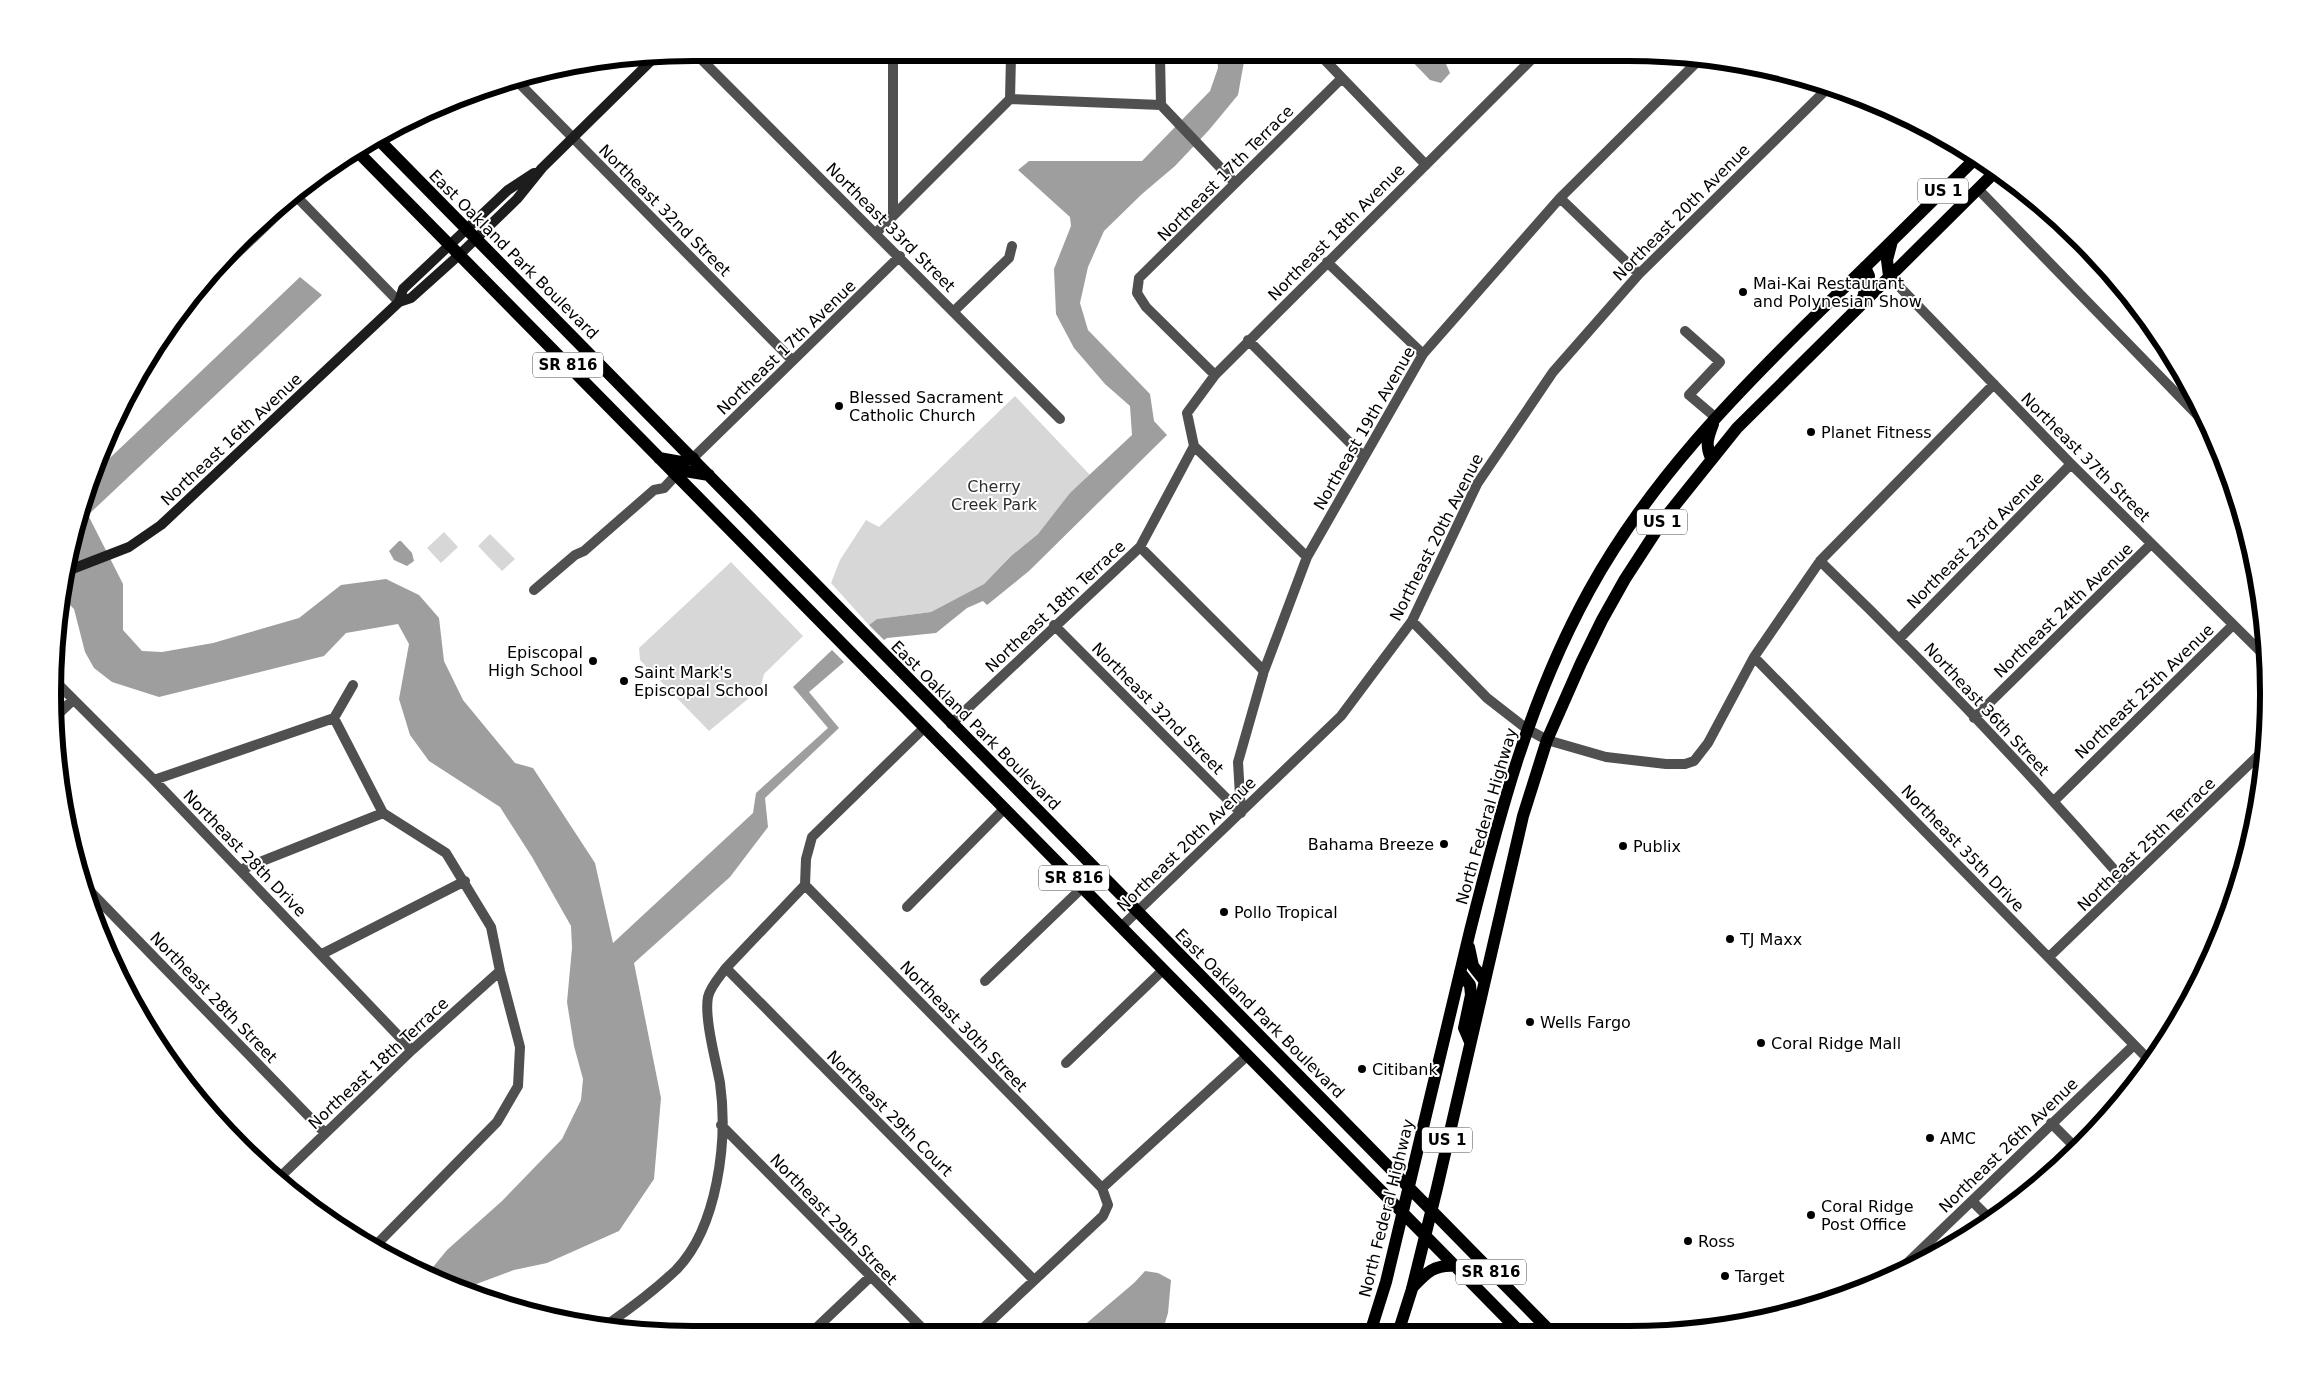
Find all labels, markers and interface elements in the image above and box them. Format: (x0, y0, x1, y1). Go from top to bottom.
street label: Northeast 17th Terrace (1154, 102, 1297, 245)
street label: Northeast 20th Avenue (1609, 140, 1754, 285)
street label: Northeast 32nd Street (595, 141, 734, 280)
street label: Northeast 33rd Street (822, 159, 959, 296)
street label: Northeast 18th Avenue (1264, 160, 1409, 305)
street label: East Oakland Park Boulevard (425, 166, 602, 343)
road number: US 1 (1918, 178, 1968, 204)
place label: Mai-Kai Restaurant and Polynesian Show (1753, 274, 1922, 311)
street label: Northeast 17th Avenue (713, 276, 860, 419)
marker: Mai-Kai Restaurant and Polynesian Show (1737, 286, 1749, 298)
street label: Northeast 19th Avenue (1310, 343, 1419, 513)
road number: SR 816 (533, 352, 603, 378)
street label: Northeast 16th Avenue (157, 369, 306, 510)
place label: Blessed Sacrament Catholic Church (849, 388, 1003, 425)
street label: Northeast 37th Street (2017, 389, 2154, 526)
marker: Blessed Sacrament Catholic Church (833, 400, 845, 412)
place label: Planet Fitness (1821, 423, 1932, 442)
marker: Planet Fitness (1805, 426, 1817, 438)
street label: Northeast 20th Avenue (1386, 450, 1487, 624)
street label: Northeast 23rd Avenue (1903, 468, 2048, 613)
park label: Cherry Creek Park (951, 477, 1038, 514)
road number: US 1 (1637, 510, 1687, 534)
street label: Northeast 18th Terrace (982, 537, 1129, 676)
street label: Northeast 24th Avenue (1990, 539, 2137, 682)
street label: Northeast 25th Avenue (2071, 620, 2218, 763)
street label: East Oakland Park Boulevard (887, 637, 1064, 814)
street label: Northeast 32nd Street (1088, 639, 1227, 778)
street label: Northeast 36th Street (1920, 639, 2053, 780)
place label: Episcopal High School (488, 643, 583, 680)
marker: Episcopal High School (587, 655, 599, 667)
place label: Saint Mark's Episcopal School (634, 663, 768, 700)
marker: Saint Mark's Episcopal School (618, 675, 630, 687)
street label: North Federal Highway (1452, 726, 1521, 907)
street label: Northeast 20th Avenue (1113, 773, 1260, 916)
street label: Northeast 25th Terrace (2074, 774, 2219, 915)
street label: Northeast 35th Drive (1897, 781, 2028, 916)
street label: Northeast 28th Drive (179, 786, 310, 921)
place label: Bahama Breeze (1308, 835, 1434, 854)
place label: Publix (1633, 837, 1681, 856)
marker: Bahama Breeze (1438, 838, 1450, 850)
marker: Publix (1617, 840, 1629, 852)
road number: SR 816 (1039, 866, 1109, 890)
place label: Pollo Tropical (1234, 903, 1338, 922)
marker: Pollo Tropical (1218, 906, 1230, 918)
street label: East Oakland Park Boulevard (1171, 925, 1348, 1102)
street label: Northeast 28th Street (146, 928, 281, 1067)
place label: TJ Maxx (1739, 930, 1802, 949)
marker: TJ Maxx (1724, 933, 1736, 945)
street label: Northeast 30th Street (896, 957, 1031, 1096)
street label: Northeast 18th Terrace (305, 994, 452, 1133)
place label: Wells Fargo (1540, 1013, 1631, 1032)
marker: Wells Fargo (1524, 1016, 1536, 1028)
place label: Coral Ridge Mall (1771, 1034, 1901, 1053)
marker: Coral Ridge Mall (1755, 1037, 1767, 1049)
street label: Northeast 29th Court (823, 1047, 956, 1180)
place label: Citibank (1372, 1060, 1438, 1079)
marker: Citibank (1356, 1063, 1368, 1075)
street label: Northeast 26th Avenue (1935, 1074, 2082, 1217)
street label: North Federal Highway (1355, 1117, 1418, 1299)
road number: US 1 (1422, 1128, 1472, 1152)
place label: AMC (1940, 1129, 1976, 1148)
marker: AMC (1924, 1132, 1936, 1144)
street label: Northeast 29th Street (766, 1150, 901, 1289)
place label: Coral Ridge Post Office (1821, 1197, 1914, 1234)
marker: Coral Ridge Post Office (1805, 1209, 1817, 1221)
place label: Ross (1698, 1232, 1735, 1251)
marker: Ross (1682, 1235, 1694, 1247)
road number: SR 816 (1456, 1260, 1526, 1284)
place label: Target (1734, 1267, 1785, 1286)
marker: Target (1719, 1270, 1731, 1282)

